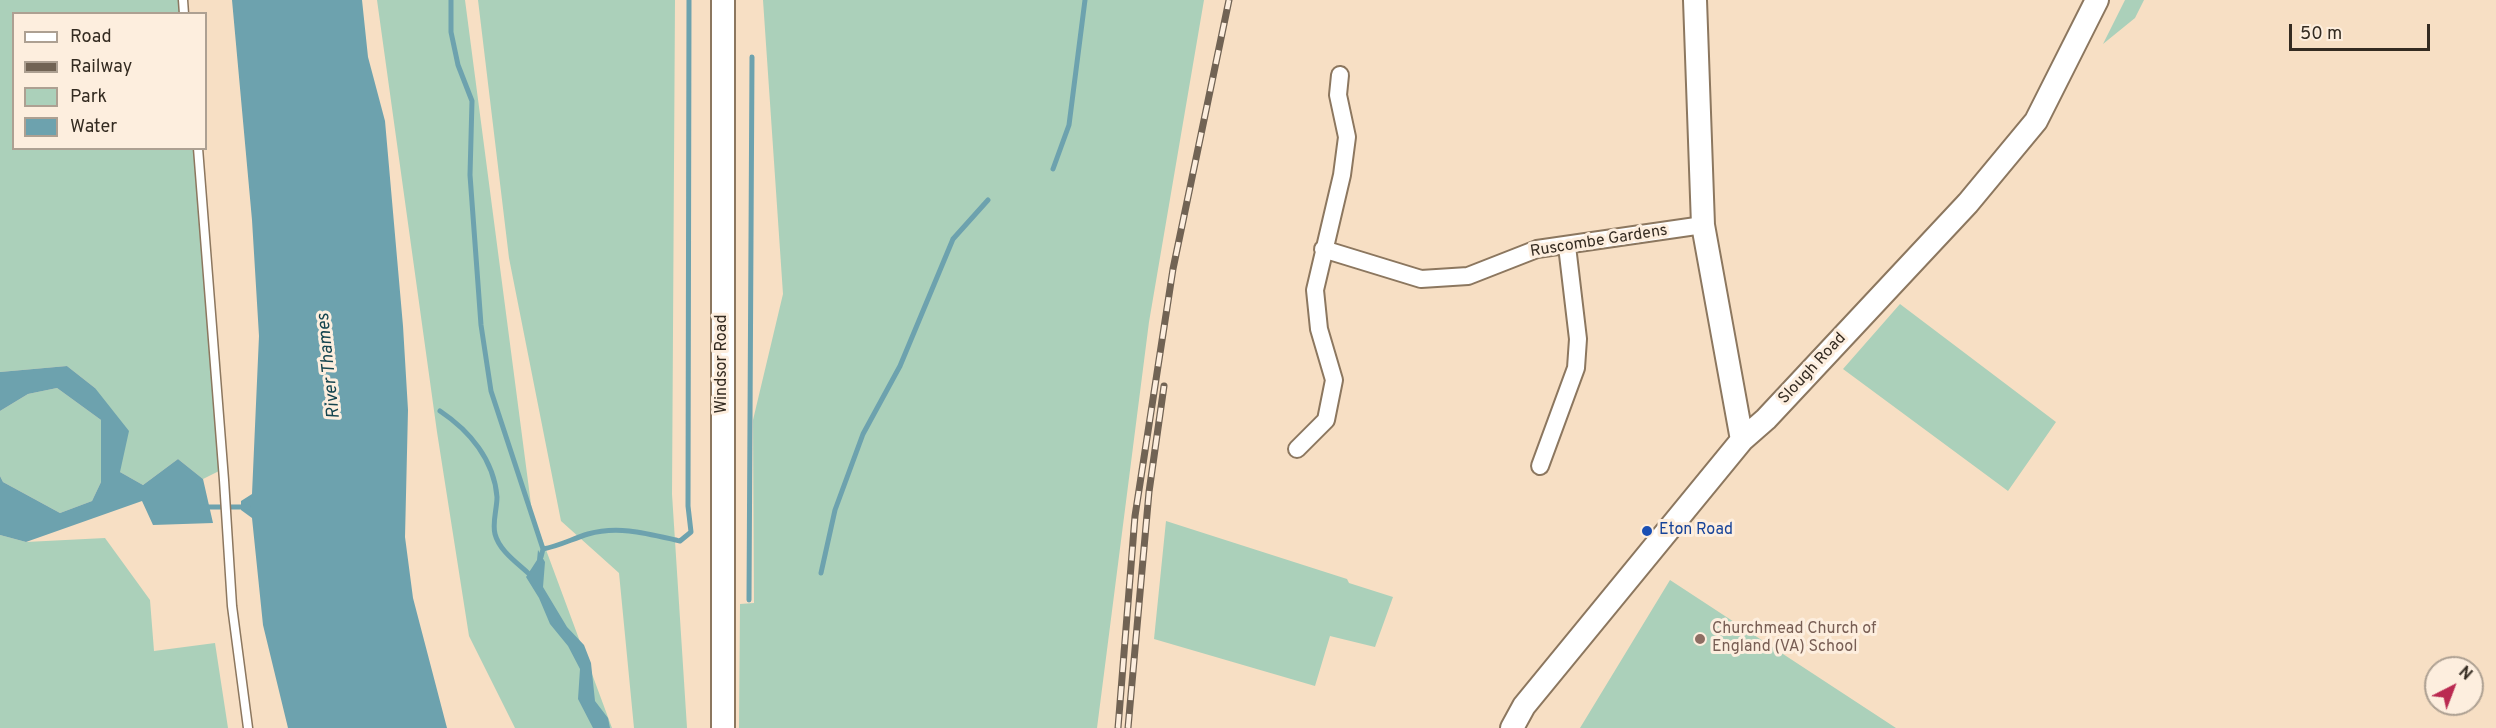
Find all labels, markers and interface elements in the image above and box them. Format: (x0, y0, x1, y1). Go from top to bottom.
legend (12, 12, 207, 150)
scale bar (2292, 12, 2433, 50)
text: 50 m (2300, 23, 2342, 46)
text: Road (70, 26, 112, 49)
text: Railway (70, 56, 132, 79)
text: Park (70, 86, 107, 109)
text: Water (70, 116, 117, 139)
street label: Ruscombe Gardens (1529, 222, 1669, 262)
water label: River Thames (314, 312, 346, 420)
street label: Windsor Road (713, 315, 733, 413)
street label: Slough Road (1775, 329, 1851, 409)
place label: Eton Road (1659, 521, 1733, 541)
marker: Eton Road (1640, 524, 1654, 538)
place label: Churchmead Church of England (VA) School (1712, 620, 1876, 658)
marker: Churchmead Church of England (VA) School (1693, 632, 1707, 646)
north arrow (2424, 656, 2484, 716)
text: N (2454, 663, 2476, 685)

